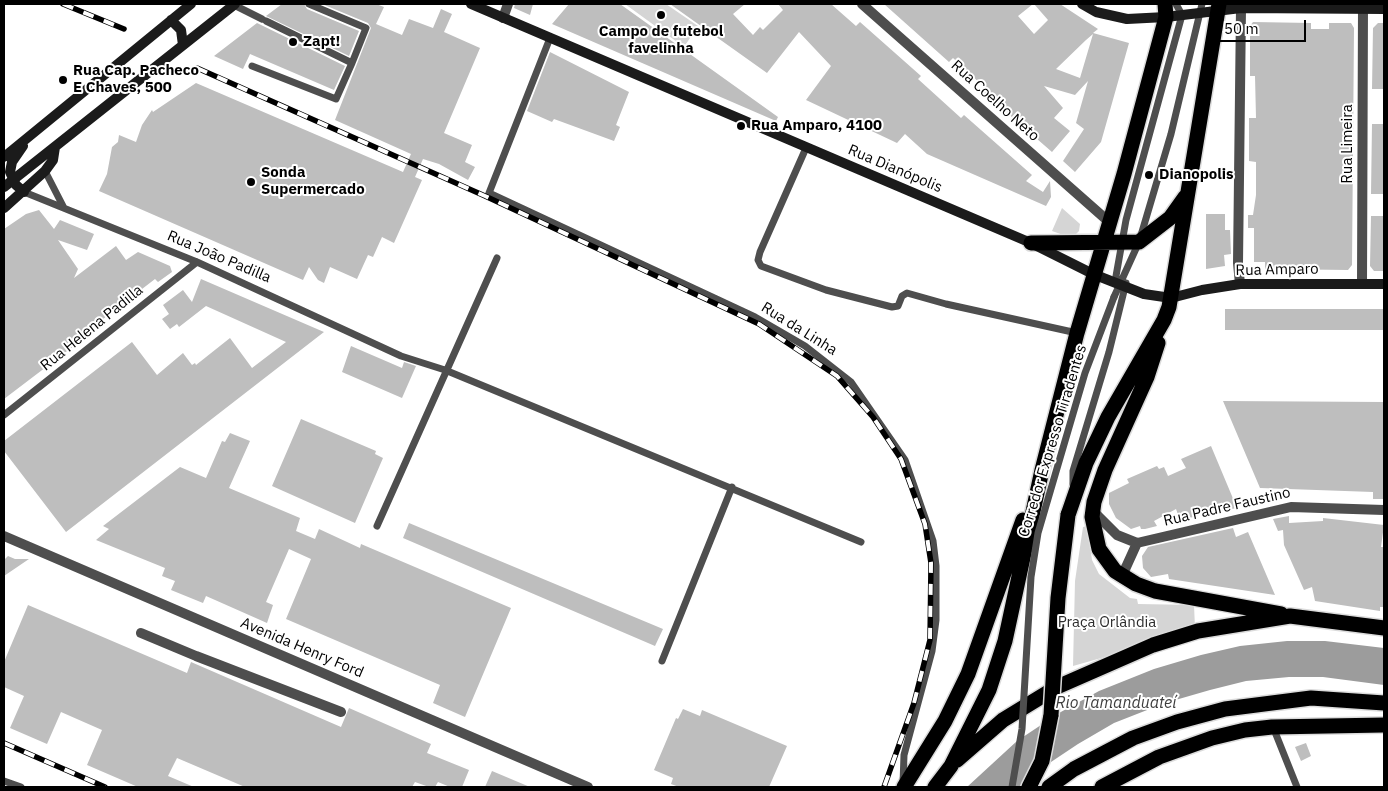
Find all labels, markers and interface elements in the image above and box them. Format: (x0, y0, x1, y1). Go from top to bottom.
marker: Campo de futebol favelinha (655, 9, 667, 21)
scale bar (1218, 10, 1308, 42)
text: 50 m (1224, 19, 1259, 38)
place label: Campo de futebol favelinha (599, 23, 723, 58)
place label: Zapt! (303, 33, 340, 51)
marker: Zapt! (287, 36, 299, 48)
street label: Rua Coelho Neto (947, 57, 1043, 145)
place label: Rua Cap. Pacheco E Chaves, 500 (73, 62, 199, 97)
marker: Rua Cap. Pacheco E Chaves, 500 (57, 74, 69, 86)
street label: Rua Limeira (1339, 104, 1357, 184)
place label: Rua Amparo, 4100 (751, 117, 882, 135)
marker: Rua Amparo, 4100 (735, 120, 747, 132)
street label: Rua Dianópolis (845, 141, 945, 197)
place label: Sonda Supermercado (261, 164, 365, 199)
place label: Dianopolis (1159, 166, 1234, 184)
marker: Dianopolis (1143, 169, 1155, 181)
marker: Sonda Supermercado (245, 176, 257, 188)
street label: Rua João Padilla (164, 227, 274, 287)
street label: Rua Amparo (1235, 260, 1319, 280)
street label: Rua Helena Padilla (37, 281, 147, 375)
street label: Rua da Linha (758, 299, 840, 359)
street label: Corredor Expresso Tiradentes (1015, 343, 1091, 539)
street label: Rua Padre Faustino (1162, 484, 1292, 530)
street label: Avenida Henry Ford (238, 614, 366, 682)
park label: Praça Orlândia (1058, 614, 1156, 632)
water label: Rio Tamanduateí (1055, 693, 1177, 713)

